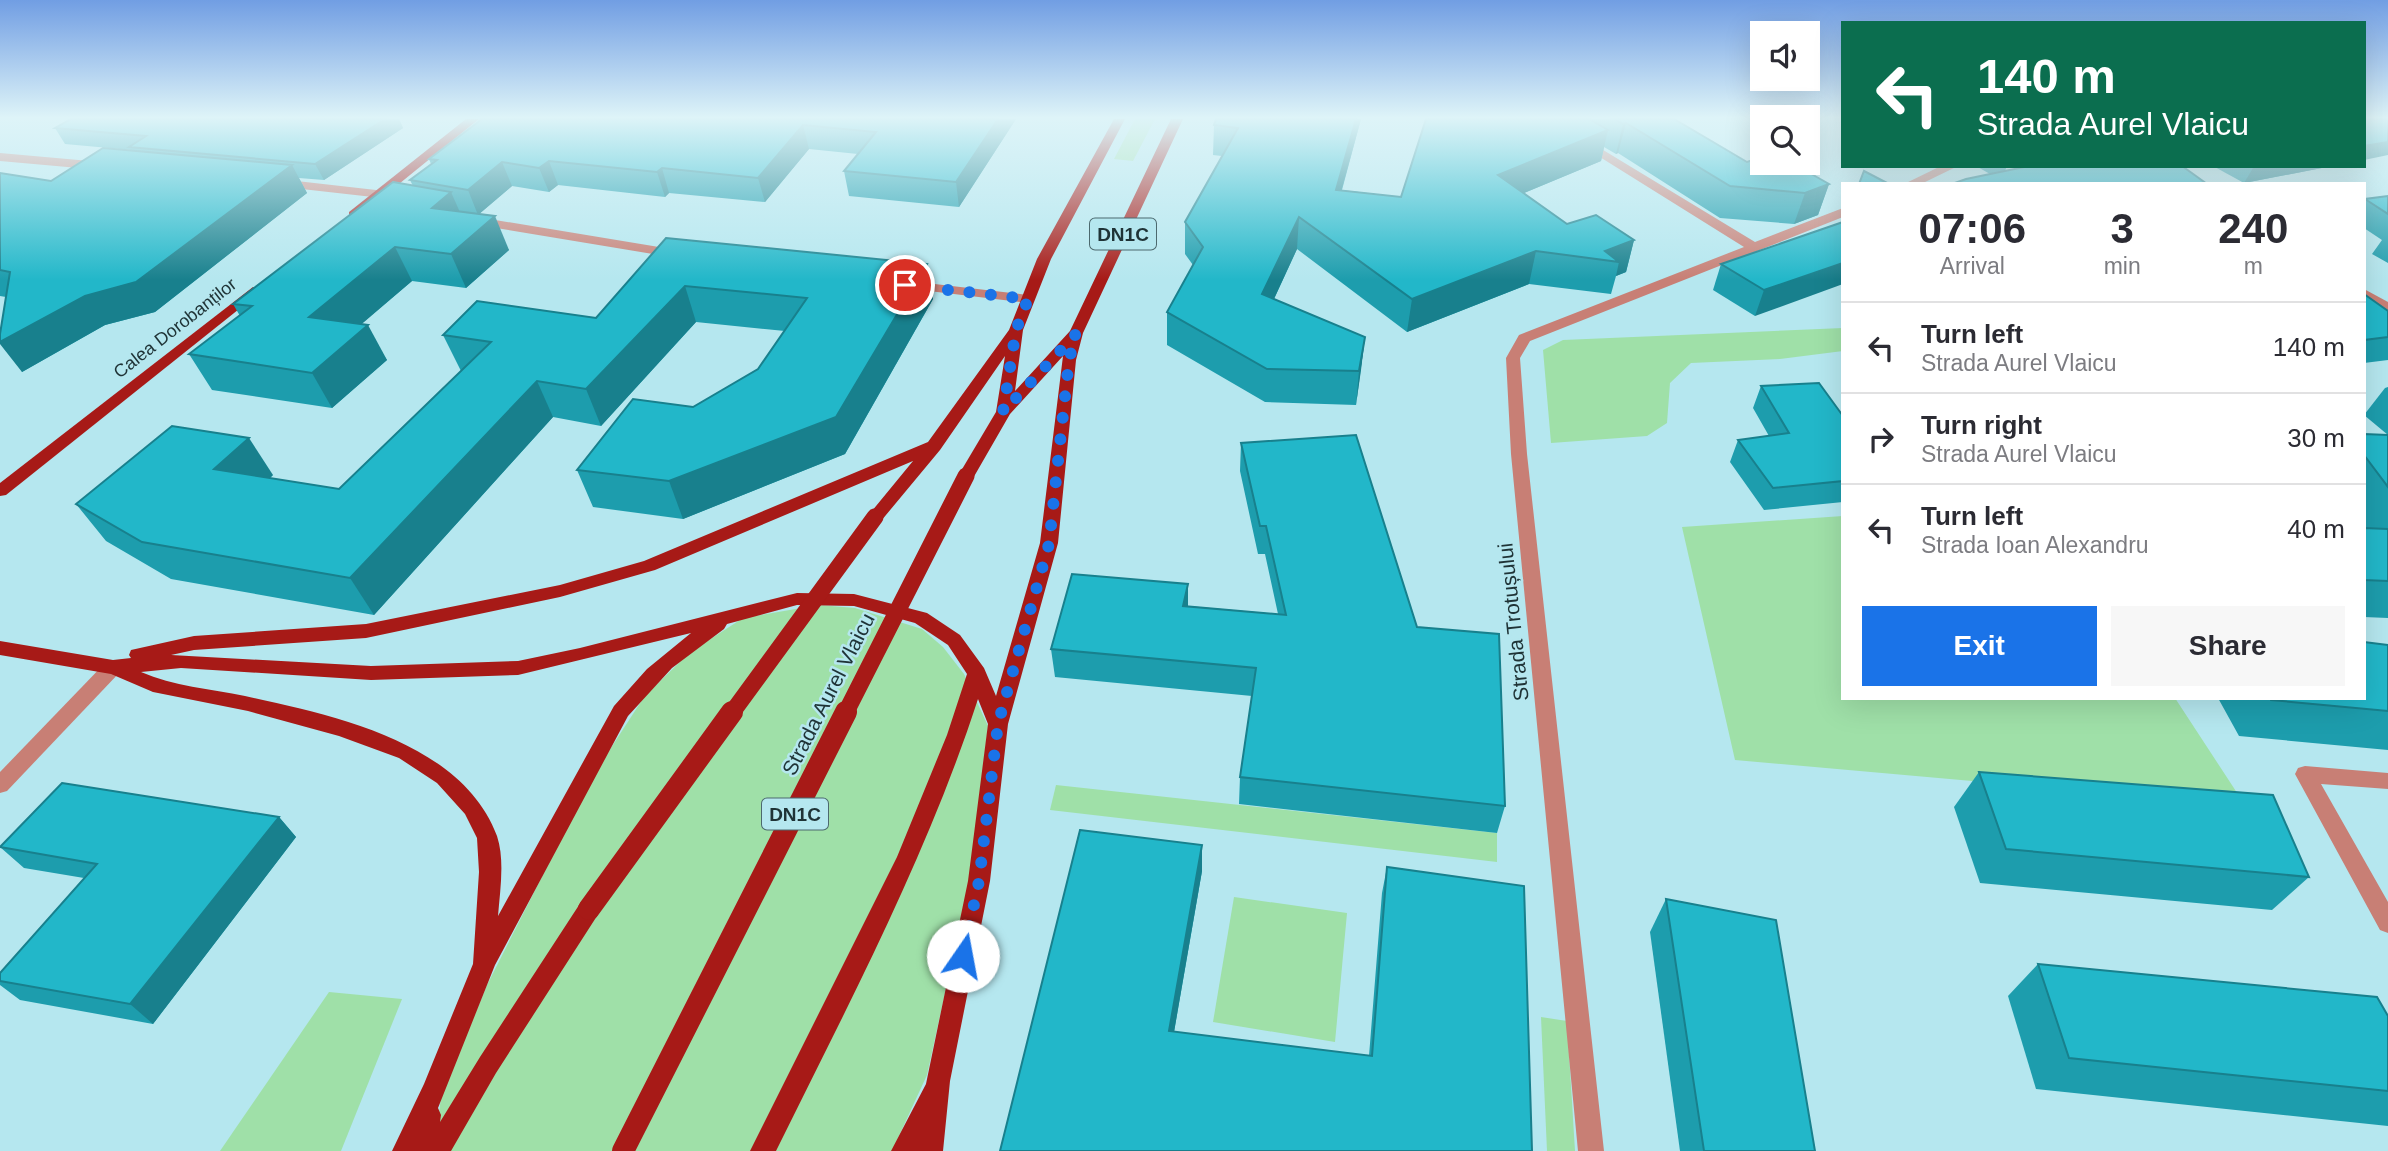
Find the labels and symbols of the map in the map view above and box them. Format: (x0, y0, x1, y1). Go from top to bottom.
road number: DN1C (1090, 218, 1156, 250)
pin (875, 255, 935, 315)
street label: Calea Dorobanților (110, 274, 240, 382)
street label: Strada Trotușului (1493, 542, 1533, 702)
street label: Strada Aurel Vlaicu (777, 609, 879, 779)
road number: DN1C (762, 799, 828, 830)
position arrow (926, 919, 1000, 993)

